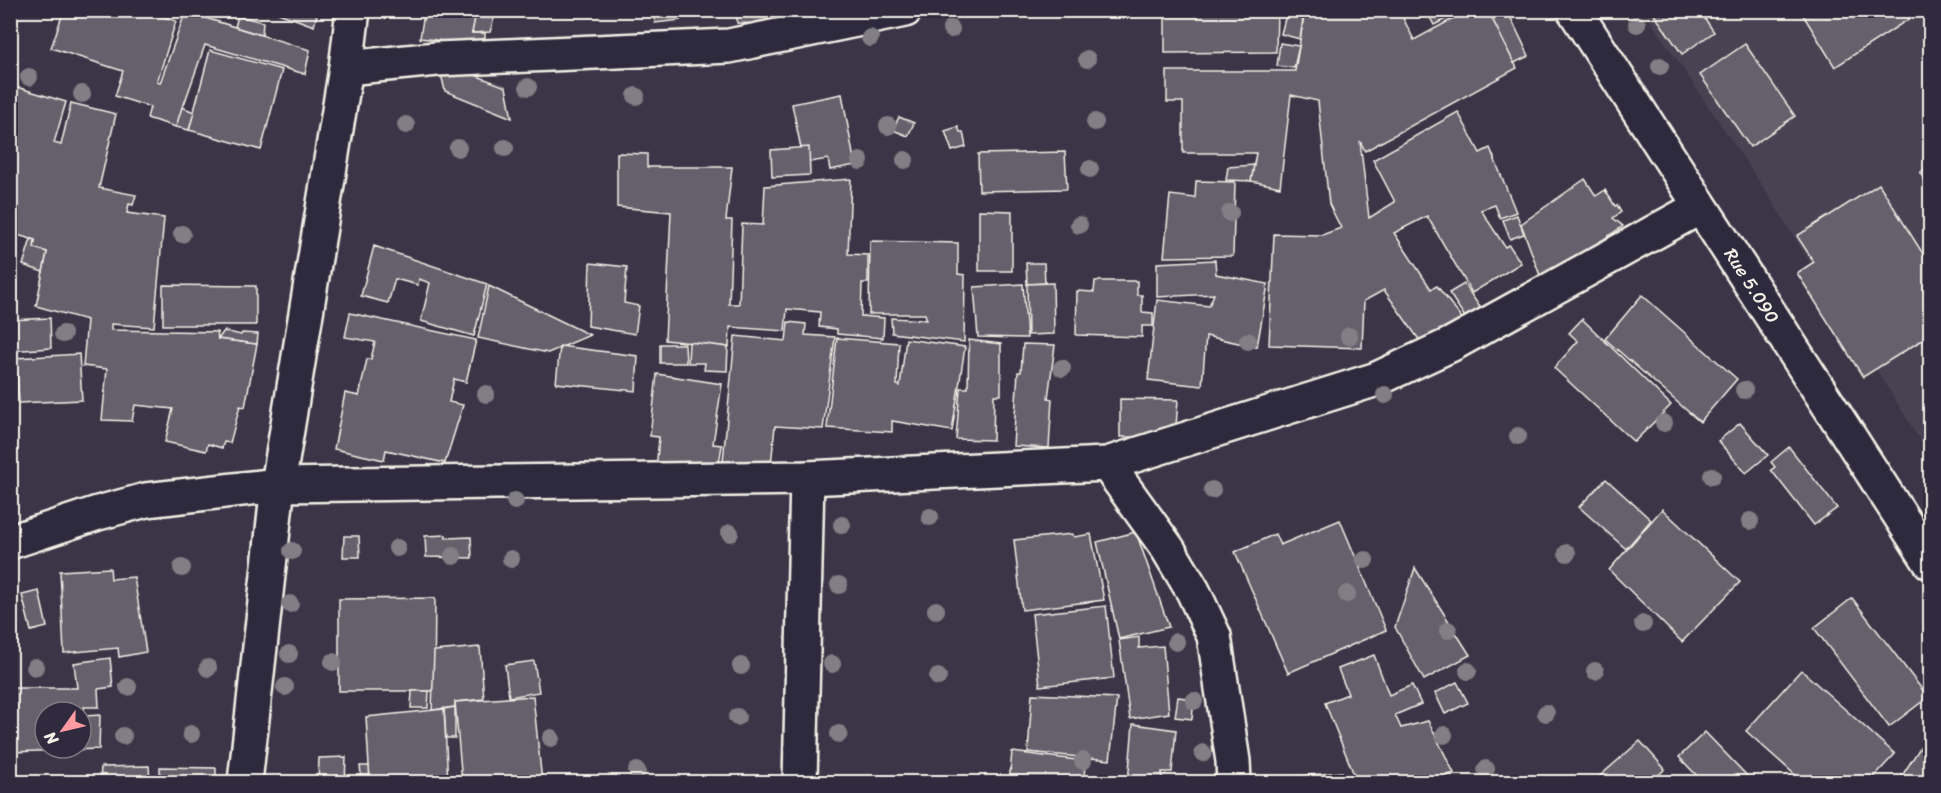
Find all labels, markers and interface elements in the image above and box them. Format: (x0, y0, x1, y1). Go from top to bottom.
street label: Rue 5.090 (1715, 241, 1788, 330)
north arrow (33, 700, 93, 760)
text: N (35, 725, 67, 752)

